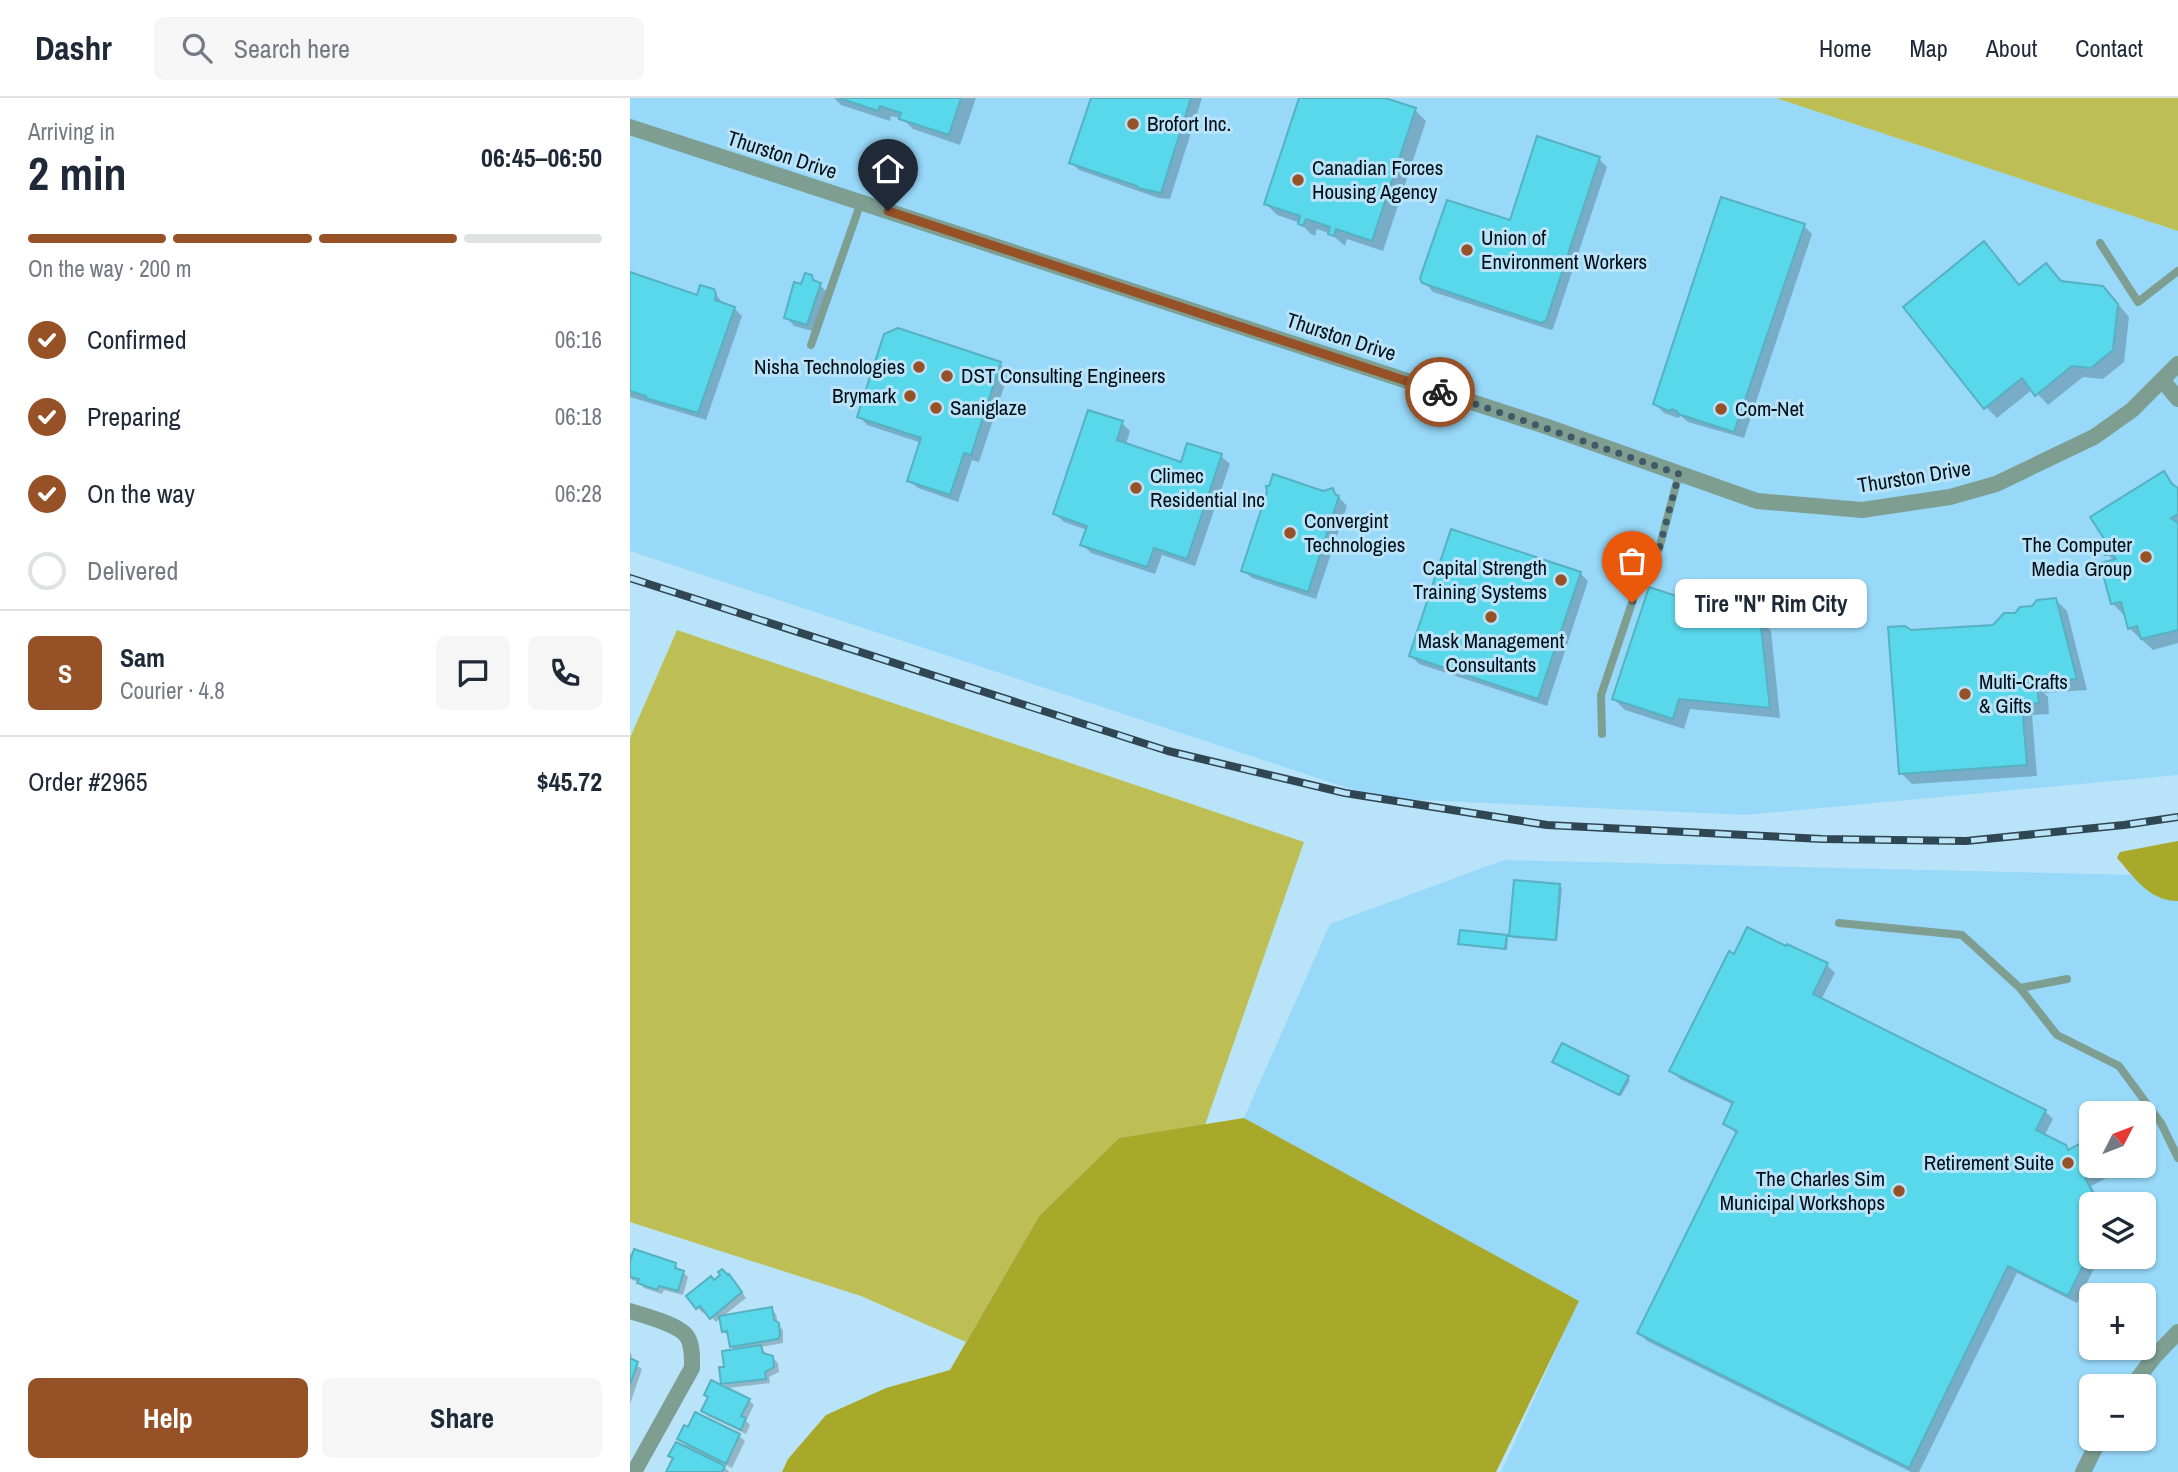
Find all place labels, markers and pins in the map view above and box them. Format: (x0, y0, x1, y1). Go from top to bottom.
place label: Brofort Inc. (1147, 109, 1231, 138)
marker: Brofort Inc. (1125, 116, 1141, 132)
pin (858, 139, 918, 211)
place label: Canadian Forces Housing Agency (1312, 153, 1443, 206)
marker: Canadian Forces Housing Agency (1290, 172, 1306, 188)
place label: Union of Environment Workers (1481, 223, 1647, 276)
marker: Union of Environment Workers (1459, 242, 1475, 258)
place label: Nisha Technologies (754, 352, 905, 381)
marker: Nisha Technologies (911, 359, 927, 375)
place label: DST Consulting Engineers (961, 361, 1166, 390)
marker: DST Consulting Engineers (939, 368, 955, 384)
place label: Brymark (832, 381, 896, 410)
marker: Brymark (902, 388, 918, 404)
place label: Saniglaze (950, 393, 1027, 422)
place label: Com-Net (1735, 394, 1804, 423)
marker: Saniglaze (928, 400, 944, 416)
marker: Com-Net (1713, 401, 1729, 417)
place label: Climec Residential Inc (1150, 461, 1265, 514)
marker: Climec Residential Inc (1128, 480, 1144, 496)
place label: Convergint Technologies (1304, 506, 1405, 559)
marker: Convergint Technologies (1282, 525, 1298, 541)
place label: The Computer Media Group (2022, 530, 2132, 583)
pin (1602, 531, 1662, 603)
marker: The Computer Media Group (2138, 549, 2154, 565)
place label: Capital Strength Training Systems (1413, 553, 1547, 606)
marker: Capital Strength Training Systems (1553, 572, 1569, 588)
callout: Tire "N" Rim City (1674, 578, 1866, 628)
marker: Mask Management Consultants (1483, 609, 1499, 625)
place label: Mask Management Consultants (1418, 626, 1564, 679)
place label: Multi-Crafts & Gifts (1979, 667, 2068, 720)
marker: Multi-Crafts & Gifts (1957, 686, 1973, 702)
place label: Retirement Suite (1924, 1148, 2054, 1177)
marker: Retirement Suite (2060, 1155, 2076, 1171)
place label: The Charles Sim Municipal Workshops (1720, 1164, 1885, 1217)
marker: The Charles Sim Municipal Workshops (1891, 1183, 1907, 1199)

